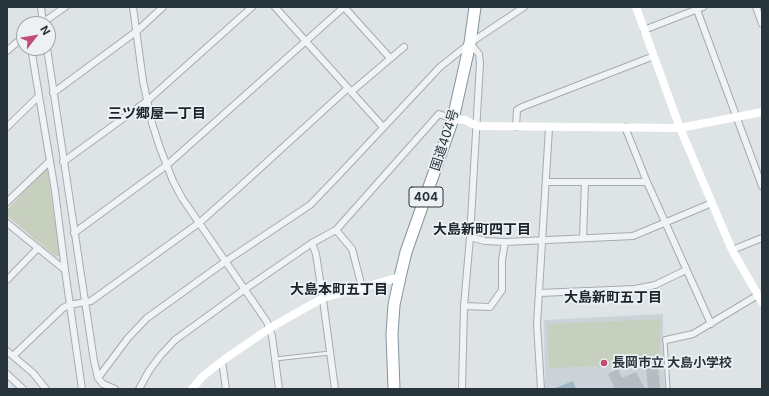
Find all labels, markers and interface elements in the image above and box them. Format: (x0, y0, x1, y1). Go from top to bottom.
north arrow (16, 16, 56, 56)
text: N (37, 23, 54, 38)
district label: 三ツ郷屋一丁目 (108, 106, 206, 122)
street label: 国道404号 (428, 107, 462, 173)
road number: 404 (409, 187, 443, 207)
district label: 大島新町四丁目 (433, 222, 531, 238)
district label: 大島本町五丁目 (290, 282, 388, 298)
district label: 大島新町五丁目 (564, 290, 662, 306)
place label: 長岡市立 大島小学校 (612, 355, 732, 371)
marker: 長岡市立 大島小学校 (599, 358, 609, 368)

